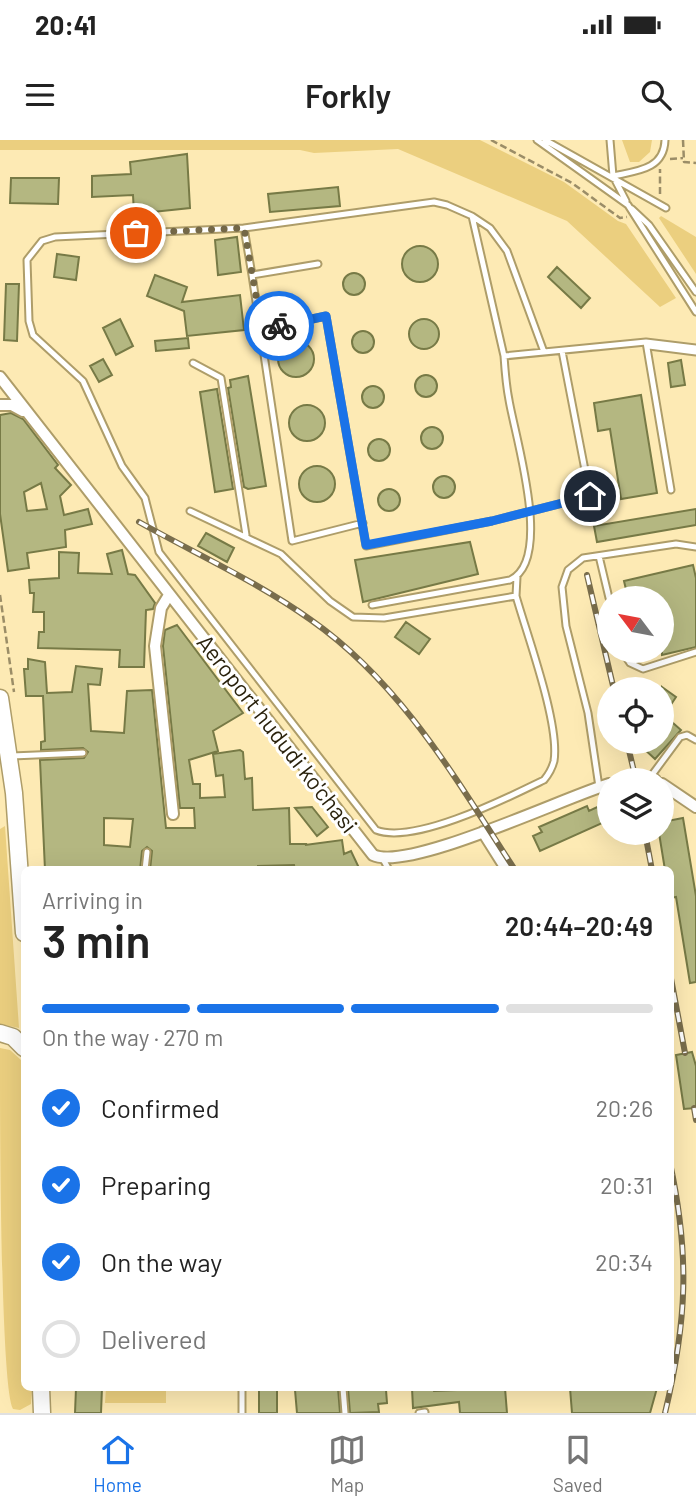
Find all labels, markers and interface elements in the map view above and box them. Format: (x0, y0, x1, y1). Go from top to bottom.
text: 20:41 (35, 9, 96, 40)
icon: menu (21, 76, 59, 114)
text: Forkly (305, 76, 391, 114)
icon: search (637, 76, 675, 114)
pin (106, 203, 166, 263)
icon: bag (117, 214, 155, 252)
courier (244, 291, 314, 361)
icon: bike (260, 307, 298, 345)
pin (560, 466, 620, 526)
icon: home (571, 477, 609, 515)
north arrow (597, 586, 674, 663)
map controls (597, 586, 674, 845)
street label: Aeroport hududi ko'chasi (192, 628, 364, 838)
button: locate (597, 677, 674, 754)
button: layers (597, 768, 674, 845)
text: Arriving in (42, 886, 143, 914)
text: 20:44–20:49 (505, 910, 653, 941)
text: 3 min (42, 912, 151, 967)
text: On the way · 270 m (42, 1023, 223, 1051)
icon: check (42, 1089, 80, 1127)
text: Confirmed (101, 1092, 220, 1123)
text: 20:26 (596, 1094, 653, 1122)
icon: check (42, 1166, 80, 1204)
text: Preparing (101, 1169, 211, 1200)
text: 20:31 (600, 1171, 653, 1199)
icon: check (42, 1243, 80, 1281)
text: On the way (101, 1246, 222, 1277)
text: 20:34 (595, 1248, 653, 1276)
text: Delivered (101, 1323, 207, 1354)
tab: Home (93, 1431, 142, 1496)
tab: Map (328, 1431, 366, 1496)
tab: Saved (553, 1431, 603, 1496)

